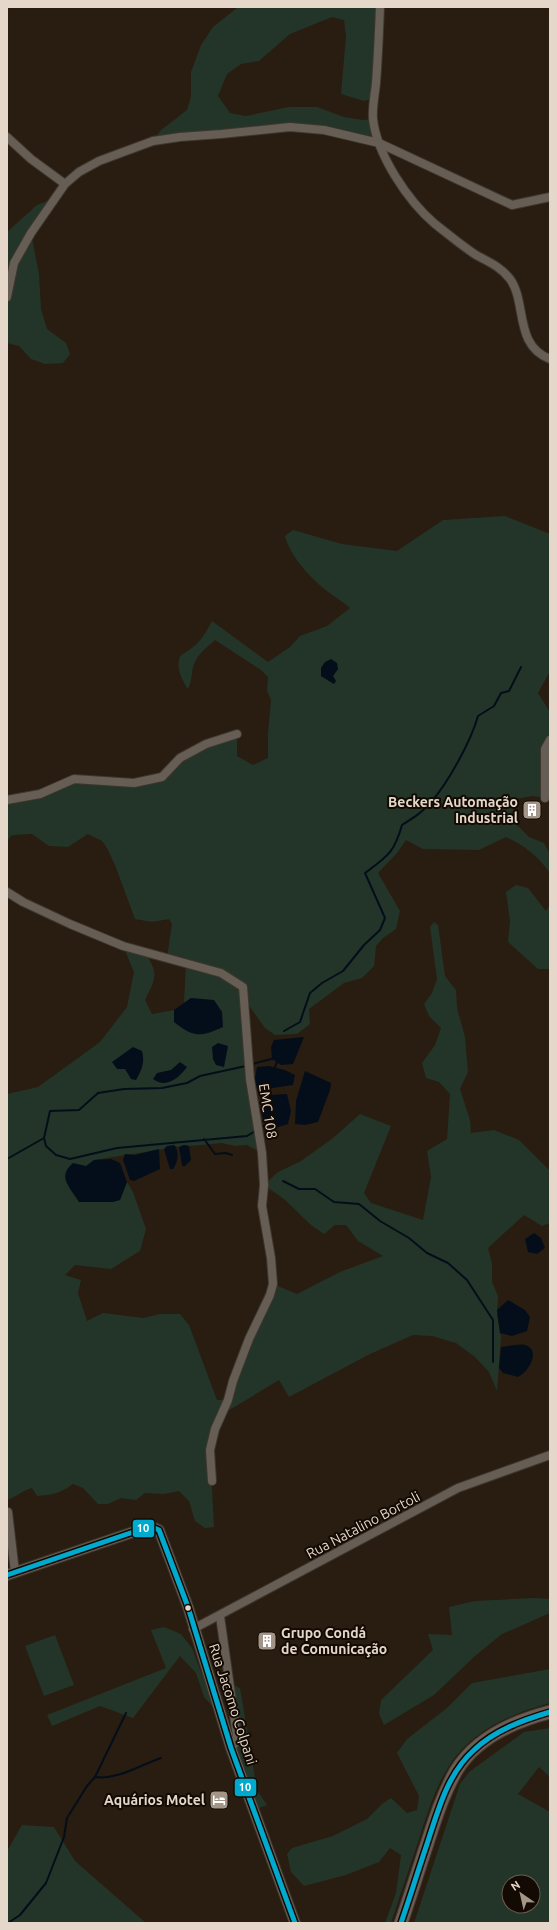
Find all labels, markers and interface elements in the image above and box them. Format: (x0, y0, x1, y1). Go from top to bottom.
place label: Beckers Automação Industrial (388, 794, 518, 826)
building icon: Beckers Automação Industrial (521, 799, 543, 821)
street label: EMC 108 (256, 1082, 280, 1140)
street label: Rua Natalino Bortoli (303, 1488, 423, 1562)
line badge: 10 (132, 1519, 155, 1538)
text: 10 (137, 1522, 149, 1534)
unlabelled marker (183, 1603, 193, 1613)
place label: Grupo Condá de Comunicação (281, 1625, 387, 1658)
building icon: Grupo Condá de Comunicação (256, 1630, 278, 1652)
street label: Rua Jacomo Colpani (206, 1641, 260, 1767)
line badge: 10 (234, 1778, 257, 1797)
text: 10 (239, 1781, 251, 1793)
hotel icon: Aquários Motel (208, 1789, 230, 1811)
place label: Aquários Motel (104, 1792, 205, 1808)
north arrow (501, 1874, 541, 1914)
text: N (509, 1878, 522, 1893)

